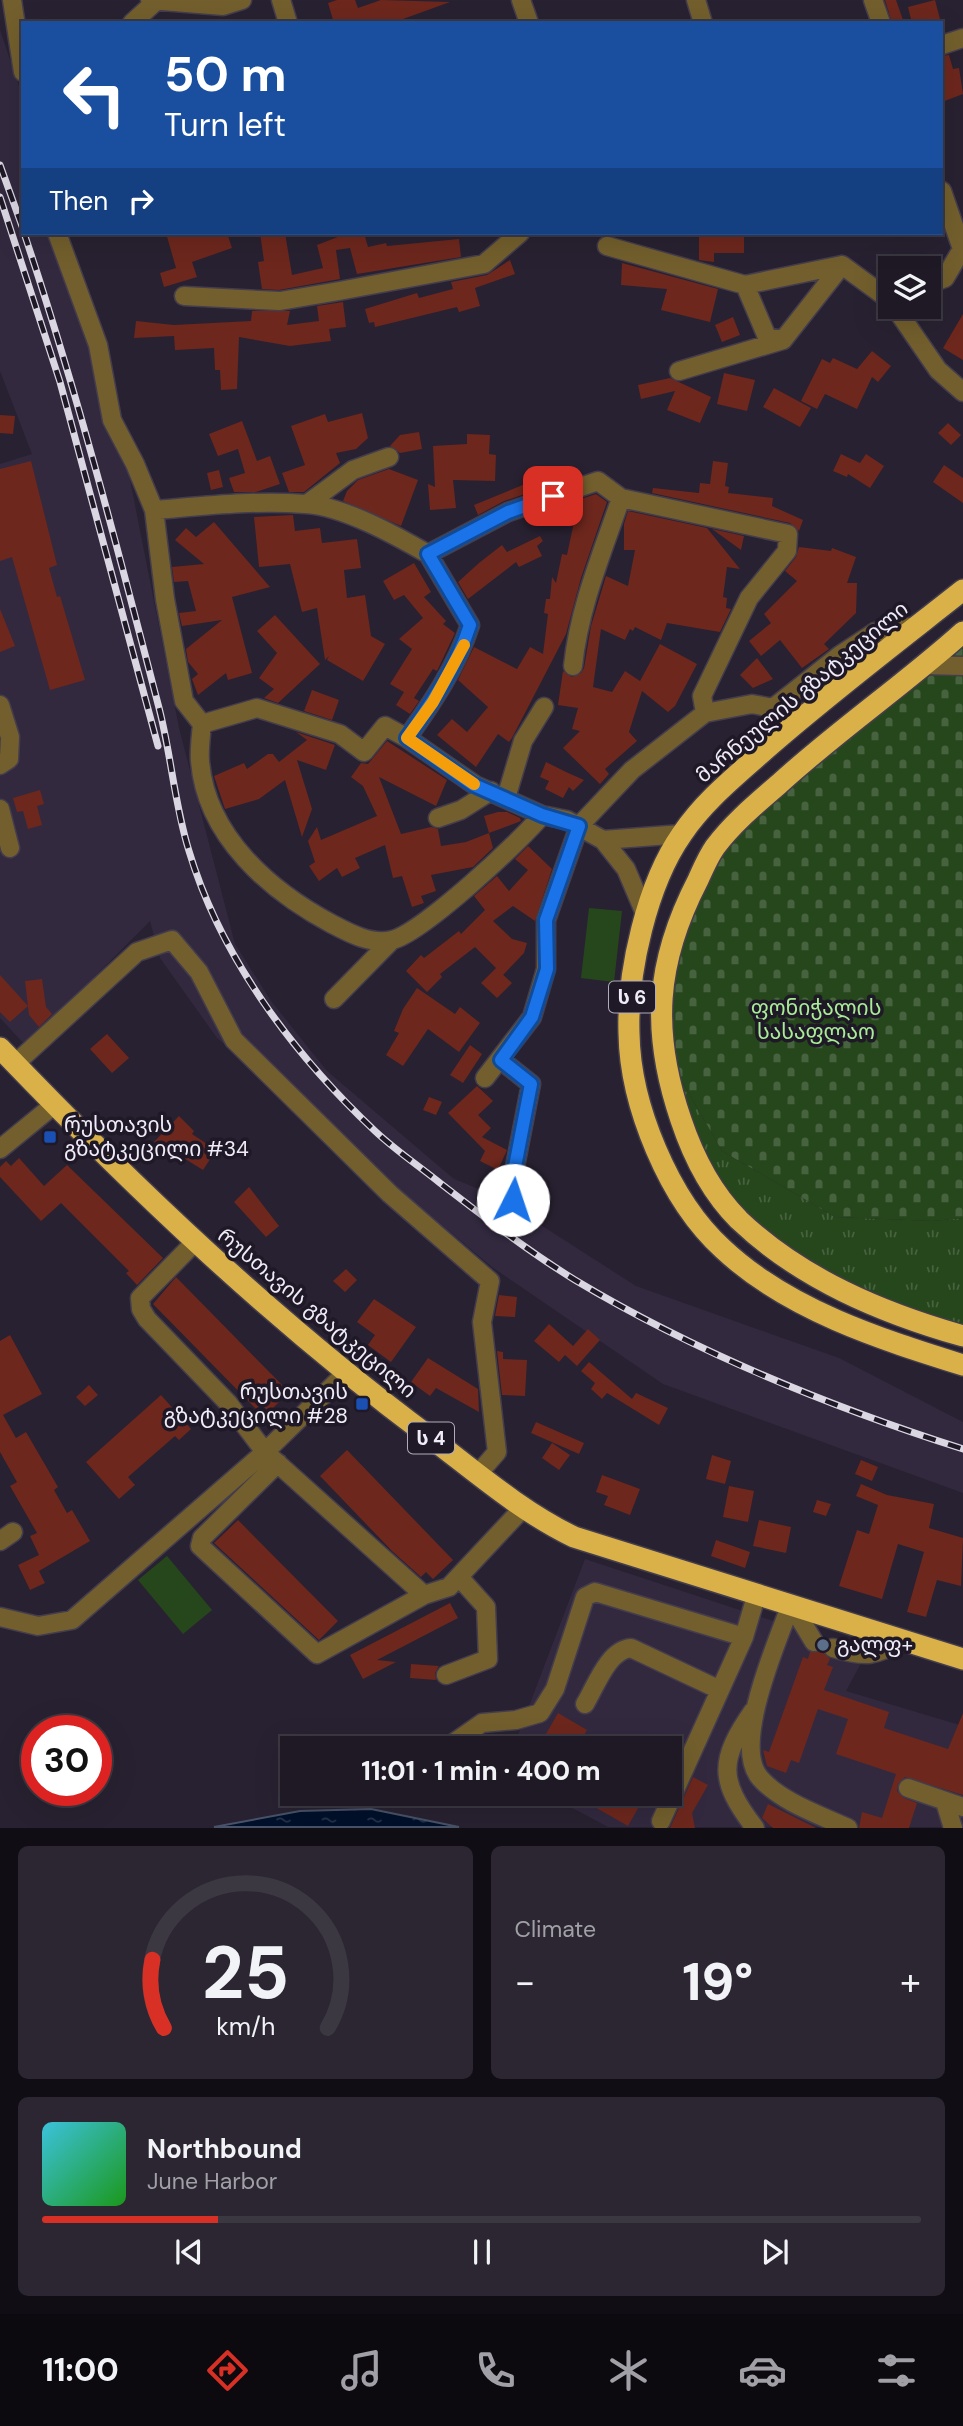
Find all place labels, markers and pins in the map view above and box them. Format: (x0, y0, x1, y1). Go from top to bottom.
pin (523, 466, 583, 526)
place label: რუსთავის გზატკეცილი #34 (64, 1111, 249, 1163)
marker: რუსთავის გზატკეცილი #34 (42, 1129, 58, 1145)
place label: რუსთავის გზატკეცილი #28 (164, 1378, 348, 1430)
marker: რუსთავის გზატკეცილი #28 (354, 1396, 370, 1412)
place label: გალფ+ (837, 1631, 913, 1659)
marker: გალფ+ (815, 1637, 831, 1653)

